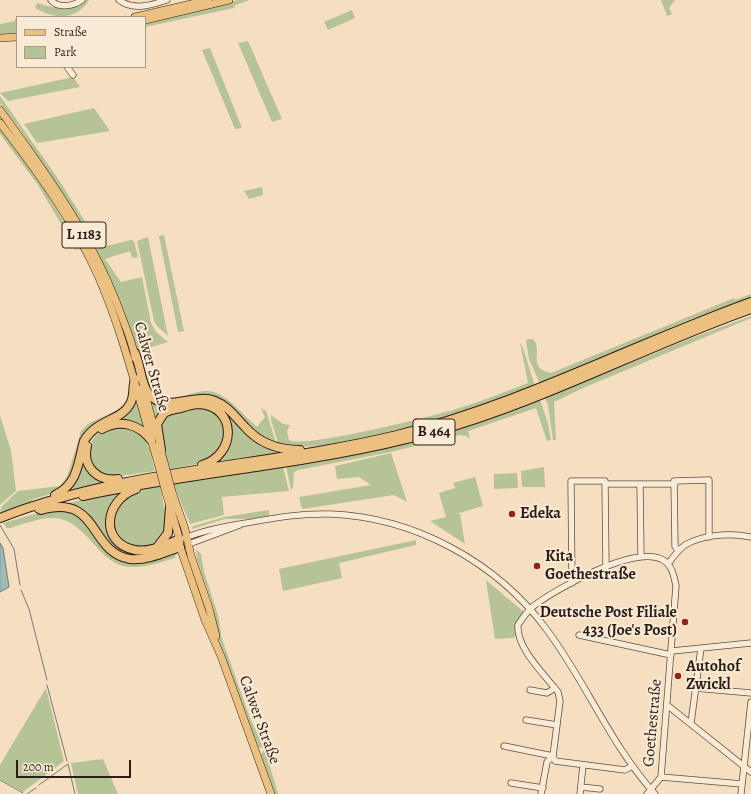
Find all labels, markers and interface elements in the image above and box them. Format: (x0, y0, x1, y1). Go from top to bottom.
legend (16, 16, 146, 68)
text: Straße (54, 24, 87, 40)
text: Park (54, 44, 77, 60)
road number: L 1183 (62, 222, 106, 248)
street label: Calwer Straße (129, 320, 173, 414)
road number: B 464 (413, 419, 455, 445)
place label: Edeka (520, 504, 561, 524)
marker: Edeka (507, 509, 517, 519)
place label: Kita Goethestraße (545, 547, 636, 585)
marker: Kita Goethestraße (532, 561, 542, 571)
place label: Deutsche Post Filiale 433 (Joe's Post) (540, 603, 677, 641)
marker: Deutsche Post Filiale 433 (Joe's Post) (680, 617, 690, 627)
place label: Autohof Zwickl (686, 657, 740, 695)
marker: Autohof Zwickl (673, 671, 683, 681)
street label: Calwer Straße (234, 673, 284, 767)
street label: Goethestraße (640, 678, 666, 768)
scale bar (18, 752, 133, 778)
text: 200 m (23, 759, 54, 775)

